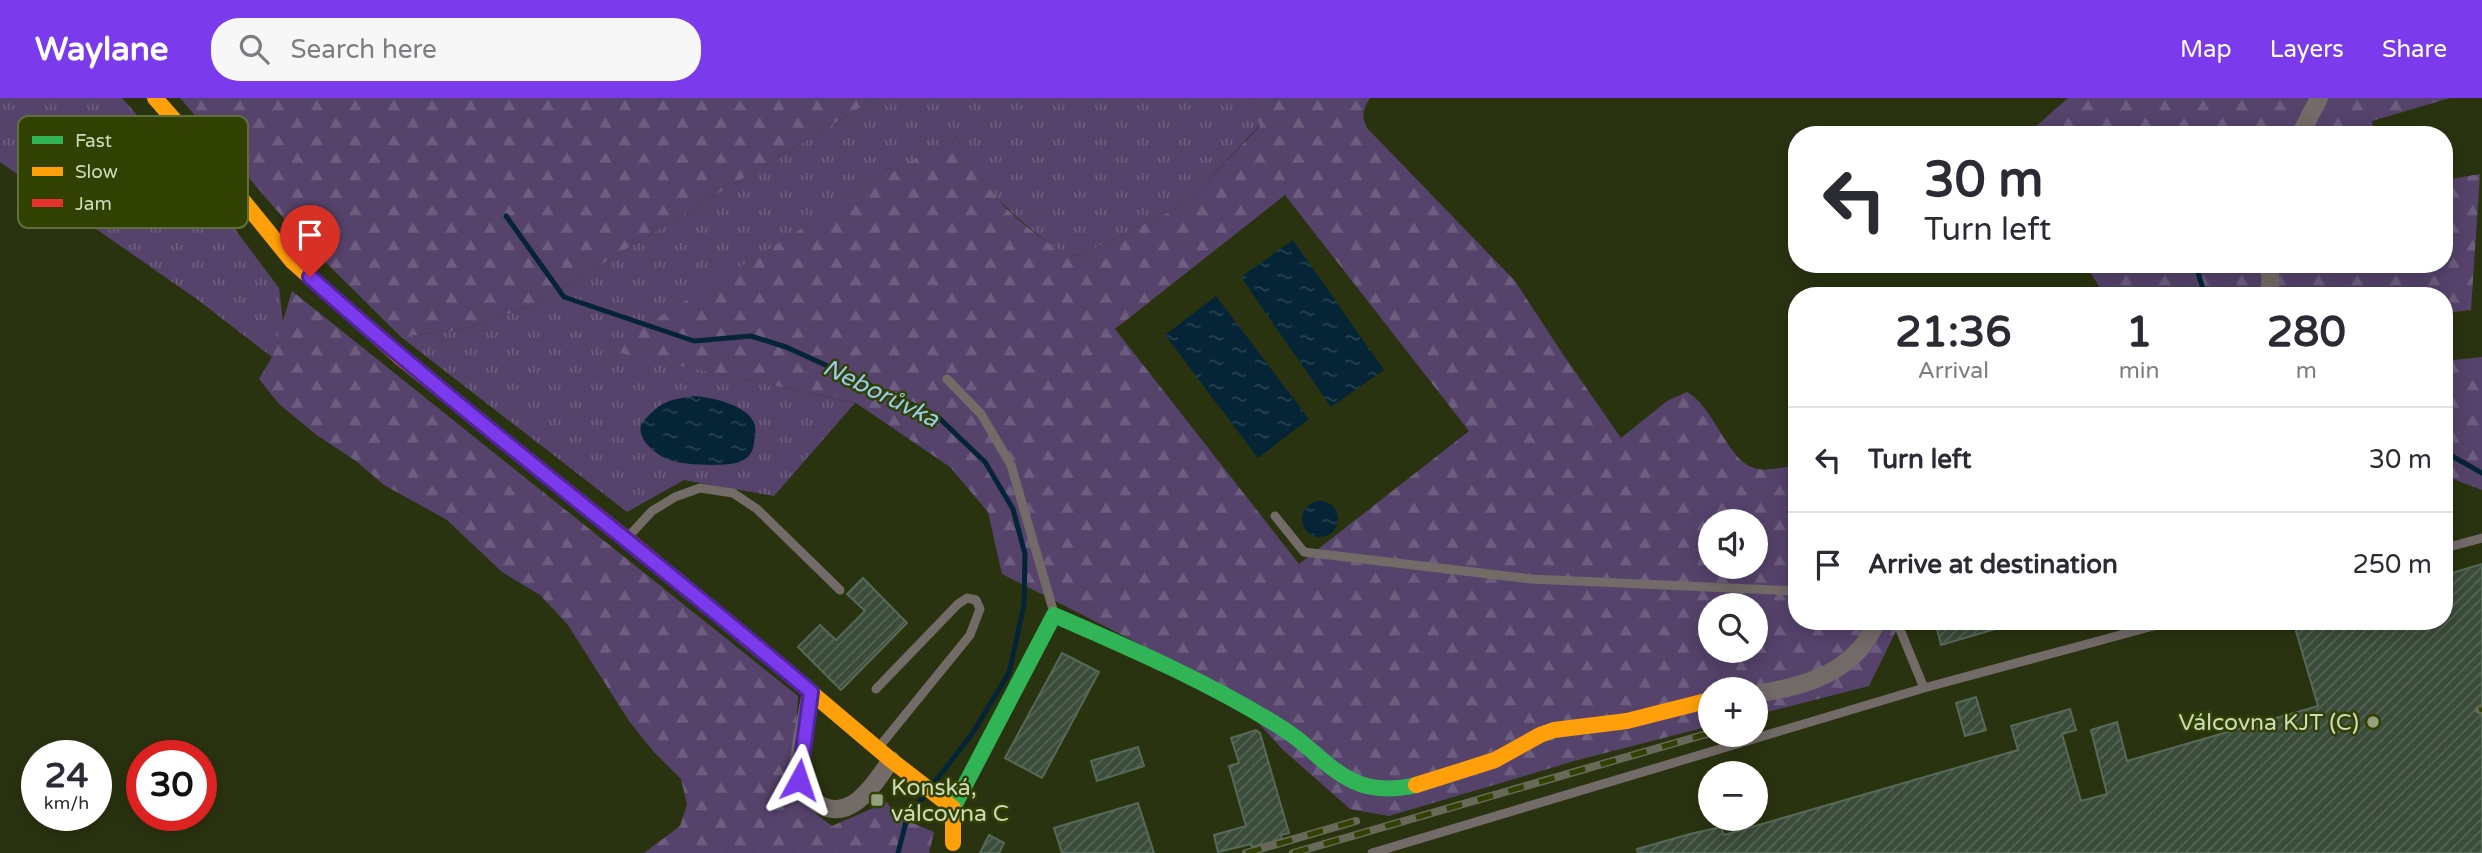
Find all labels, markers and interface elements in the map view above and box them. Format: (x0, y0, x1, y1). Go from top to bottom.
search box (211, 18, 701, 81)
text: Waylane (35, 30, 169, 69)
icon: search (235, 30, 273, 68)
text: Search here (291, 34, 437, 65)
text: Map (2180, 35, 2232, 64)
text: Layers (2270, 35, 2344, 64)
text: Share (2382, 35, 2447, 64)
legend (18, 116, 248, 228)
text: Fast (75, 130, 112, 152)
text: 30 m (1924, 151, 2043, 210)
icon: left (1809, 154, 1900, 245)
text: Slow (75, 161, 118, 183)
text: Jam (75, 193, 112, 215)
pin (280, 205, 340, 277)
text: Turn left (1924, 211, 2051, 249)
icon: arrive (291, 216, 329, 254)
text: 21:36 (1895, 307, 2012, 358)
text: 1 (2126, 307, 2152, 358)
text: 280 (2267, 307, 2346, 358)
water label: Neborůvka (818, 353, 944, 434)
text: Arrival (1918, 357, 1989, 385)
text: min (2119, 357, 2160, 385)
text: m (2296, 357, 2317, 385)
icon: left (1809, 441, 1847, 479)
text: Turn left (1868, 444, 1971, 475)
text: 30 m (2369, 444, 2432, 475)
map controls (1698, 509, 1768, 831)
button: sound (1698, 509, 1768, 579)
icon: arrive (1809, 546, 1847, 584)
text: Arrive at destination (1868, 549, 2118, 580)
text: 250 m (2352, 549, 2432, 580)
button: search (1698, 593, 1768, 663)
button: + (1698, 677, 1768, 747)
place label: Válcovna KJT (C) (2179, 709, 2359, 737)
marker: Válcovna KJT (C) (2365, 714, 2381, 730)
speed limit sign: 30 (126, 740, 217, 831)
position arrow (762, 743, 836, 817)
text: 24 (45, 755, 88, 797)
button: − (1698, 761, 1768, 831)
place label: Konská, válcovna C (891, 774, 1009, 828)
text: km/h (44, 792, 89, 814)
marker: Konská, válcovna C (869, 792, 885, 808)

